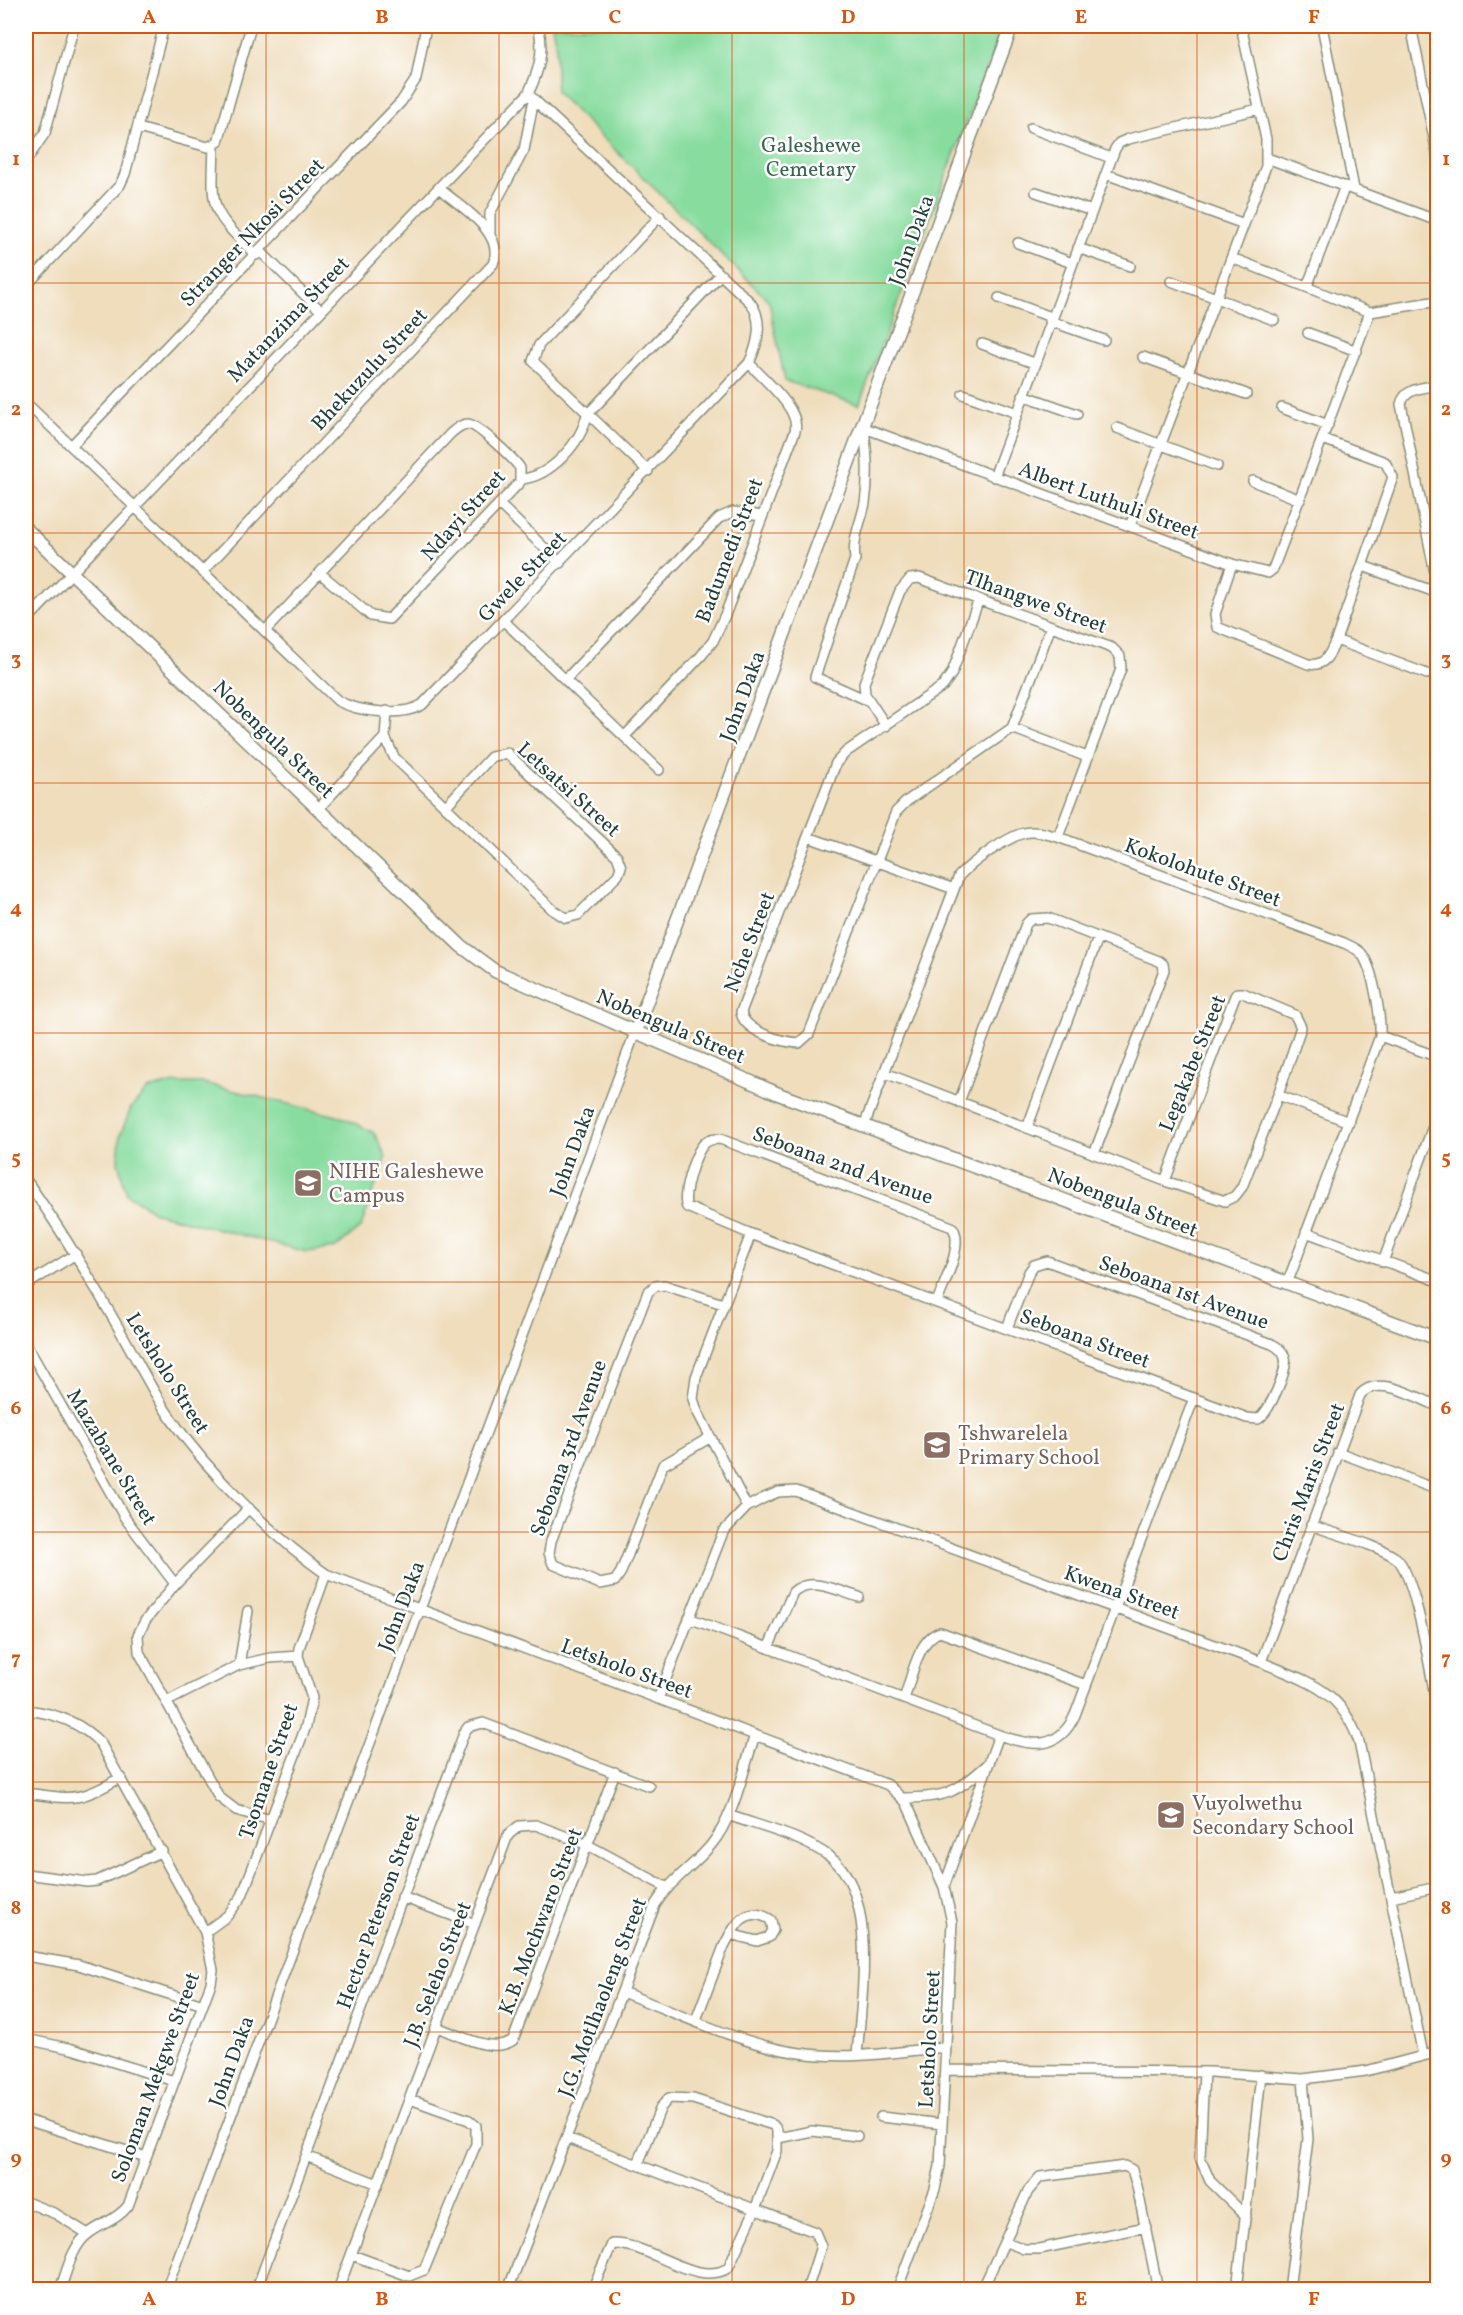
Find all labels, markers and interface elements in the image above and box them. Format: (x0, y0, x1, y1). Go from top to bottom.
text: A (142, 4, 156, 32)
text: B (375, 4, 389, 32)
text: C (609, 4, 622, 32)
text: D (841, 4, 855, 32)
text: E (1075, 4, 1087, 32)
text: F (1308, 4, 1320, 32)
park label: Galeshewe Cemetary (761, 132, 861, 185)
text: 1 (12, 146, 20, 174)
text: 1 (1442, 146, 1450, 174)
street label: Stranger Nkosi Street (174, 152, 332, 314)
street label: John Daka (883, 191, 942, 290)
street label: Matanzima Street (221, 251, 357, 390)
street label: Bhekuzulu Street (305, 302, 435, 438)
text: 2 (11, 396, 21, 424)
text: 2 (1441, 396, 1451, 424)
street label: Albert Luthuli Street (1014, 455, 1203, 548)
street label: Ndayi Street (415, 464, 513, 568)
street label: Badumedi Street (689, 474, 771, 627)
street label: Gwele Street (472, 525, 574, 629)
street label: Tlhangwe Street (960, 563, 1111, 642)
text: 3 (11, 646, 21, 674)
text: 3 (1441, 646, 1451, 674)
street label: John Daka (714, 647, 773, 746)
street label: Nobengula Street (206, 674, 340, 806)
street label: Letsatsi Street (510, 736, 626, 844)
street label: Kokolohute Street (1120, 832, 1285, 915)
street label: Nche Street (718, 888, 783, 997)
text: 4 (10, 895, 22, 923)
text: 4 (1440, 895, 1452, 923)
street label: Nobengula Street (592, 983, 749, 1072)
street label: Legakabe Street (1153, 991, 1234, 1136)
street label: John Daka (544, 1102, 603, 1201)
street label: Seboana 2nd Avenue (748, 1120, 937, 1213)
text: 5 (11, 1145, 21, 1173)
text: 5 (1441, 1145, 1451, 1173)
place label: NIHE Galeshewe Campus (329, 1158, 484, 1211)
street label: Nobengula Street (1043, 1161, 1202, 1245)
school or university icon: NIHE Galeshewe Campus (292, 1167, 324, 1199)
street label: Seboana 1st Avenue (1094, 1249, 1273, 1338)
street label: Seboana Street (1015, 1302, 1154, 1376)
street label: Letsholo Street (118, 1307, 216, 1440)
street label: Seboana 3rd Avenue (524, 1356, 615, 1541)
street label: Mazabane Street (58, 1384, 163, 1532)
text: 6 (11, 1395, 22, 1423)
text: 6 (1441, 1395, 1452, 1423)
street label: Chris Maris Street (1266, 1399, 1353, 1566)
place label: Tshwarelela Primary School (958, 1420, 1099, 1473)
school or university icon: Tshwarelela Primary School (921, 1429, 953, 1461)
street label: John Daka (372, 1557, 433, 1656)
street label: Kwena Street (1060, 1559, 1183, 1628)
street label: Letsholo Street (557, 1632, 696, 1707)
text: 7 (11, 1645, 21, 1673)
text: 7 (1441, 1645, 1451, 1673)
street label: Tsomane Street (233, 1700, 306, 1843)
place label: Vuyolwethu Secondary School (1192, 1790, 1354, 1843)
school or university icon: Vuyolwethu Secondary School (1155, 1799, 1187, 1831)
street label: Hector Peterson Street (331, 1810, 428, 2013)
street label: K.B. Mochwaro Street (492, 1824, 590, 2019)
street label: J.G. Motlhaoleng Street (552, 1893, 655, 2102)
text: 8 (11, 1895, 21, 1923)
text: 8 (1441, 1895, 1451, 1923)
street label: J.B. Seleho Street (397, 1897, 480, 2052)
street label: Soloman Mekgwe Street (105, 1968, 208, 2187)
street label: Letsholo Street (912, 1969, 949, 2109)
street label: John Daka (203, 2012, 262, 2111)
text: 9 (10, 2145, 22, 2173)
text: 9 (1440, 2145, 1452, 2173)
text: A (142, 2286, 156, 2314)
text: B (375, 2286, 389, 2314)
text: C (609, 2286, 622, 2314)
text: D (841, 2286, 855, 2314)
text: E (1075, 2286, 1087, 2314)
text: F (1308, 2286, 1320, 2314)

